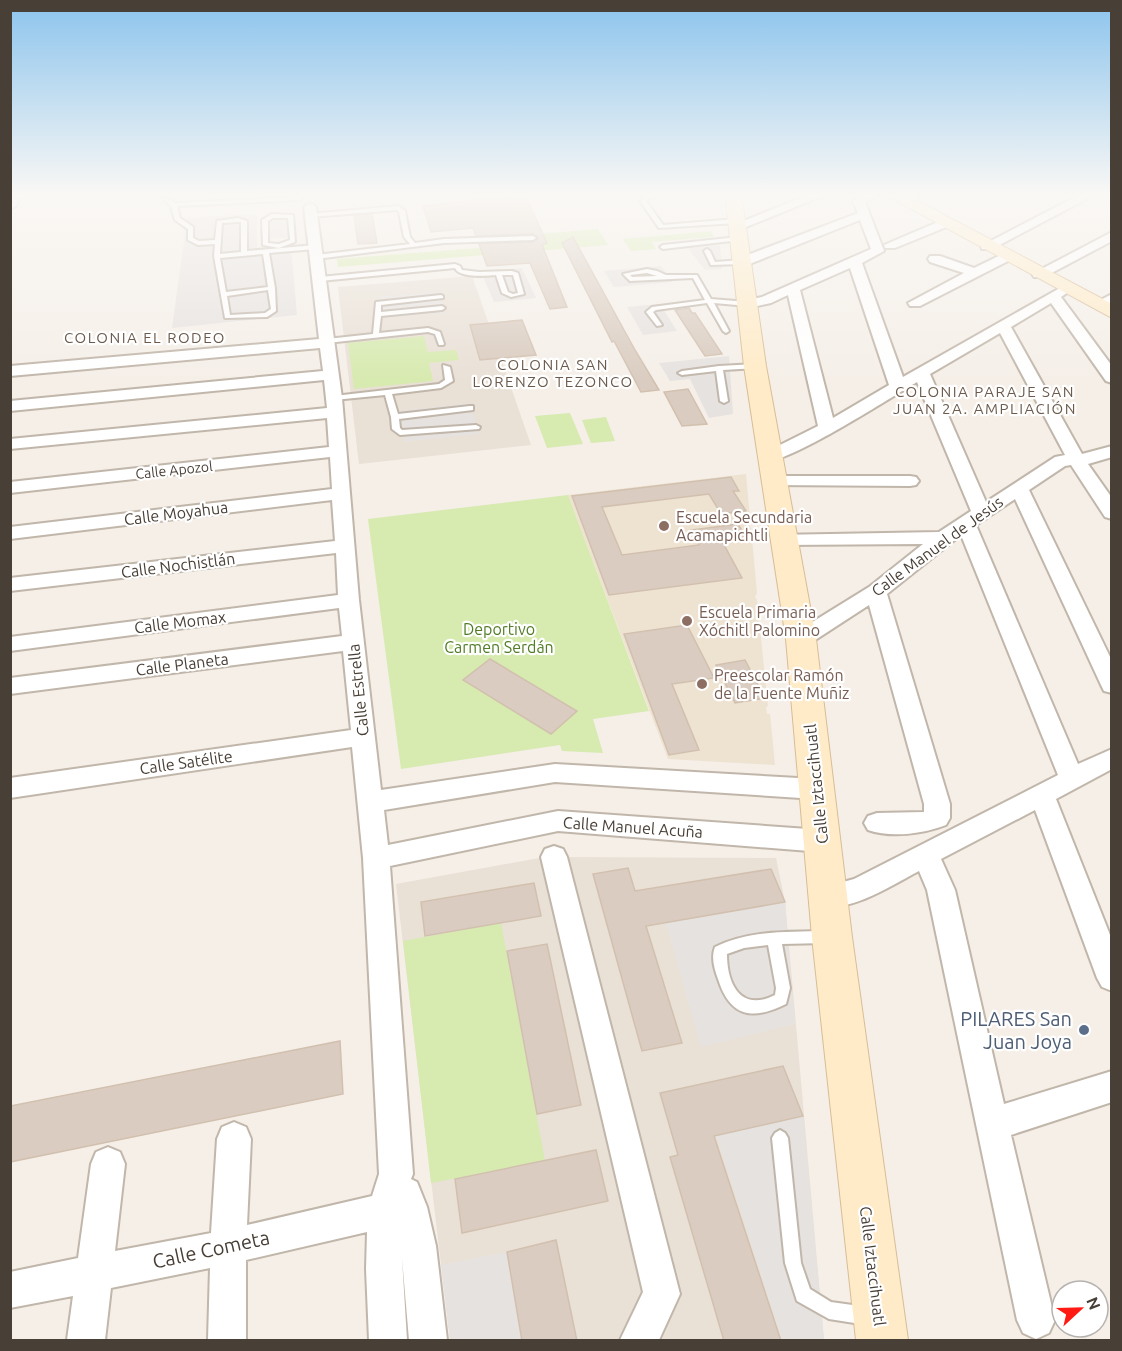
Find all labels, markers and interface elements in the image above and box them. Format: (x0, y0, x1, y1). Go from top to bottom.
district label: COLONIA EL RODEO (64, 329, 226, 346)
district label: COLONIA SAN LORENZO TEZONCO (472, 356, 634, 390)
district label: COLONIA PARAJE SAN JUAN 2A. AMPLIACIÓN (893, 383, 1077, 417)
street label: Calle Apozol (135, 458, 214, 482)
street label: Calle Manuel de Jesús (868, 492, 1006, 600)
street label: Calle Moyahua (123, 498, 229, 528)
place label: Escuela Secundaria Acamapichtli (676, 508, 812, 544)
marker: Escuela Secundaria Acamapichtli (657, 519, 671, 533)
street label: Calle Nochistlán (120, 549, 236, 581)
place label: Escuela Primaria Xóchitl Palomino (699, 603, 820, 639)
street label: Calle Momax (133, 607, 227, 637)
marker: Escuela Primaria Xóchitl Palomino (680, 614, 694, 628)
park label: Deportivo Carmen Serdán (444, 620, 554, 656)
street label: Calle Estrella (344, 643, 372, 737)
street label: Calle Planeta (135, 649, 229, 679)
place label: Preescolar Ramón de la Fuente Muñiz (714, 666, 849, 702)
marker: Preescolar Ramón de la Fuente Muñiz (695, 677, 709, 691)
street label: Calle Iztaccihuatl (801, 723, 831, 845)
street label: Calle Satélite (138, 747, 234, 777)
street label: Calle Manuel Acuña (562, 813, 704, 841)
place label: PILARES San Juan Joya (960, 1007, 1072, 1053)
marker: PILARES San Juan Joya (1077, 1023, 1091, 1037)
street label: Calle Iztaccihuatl (857, 1205, 889, 1327)
street label: Calle Cometa (150, 1225, 272, 1273)
north arrow (1050, 1279, 1110, 1339)
text: N (1083, 1294, 1104, 1312)

